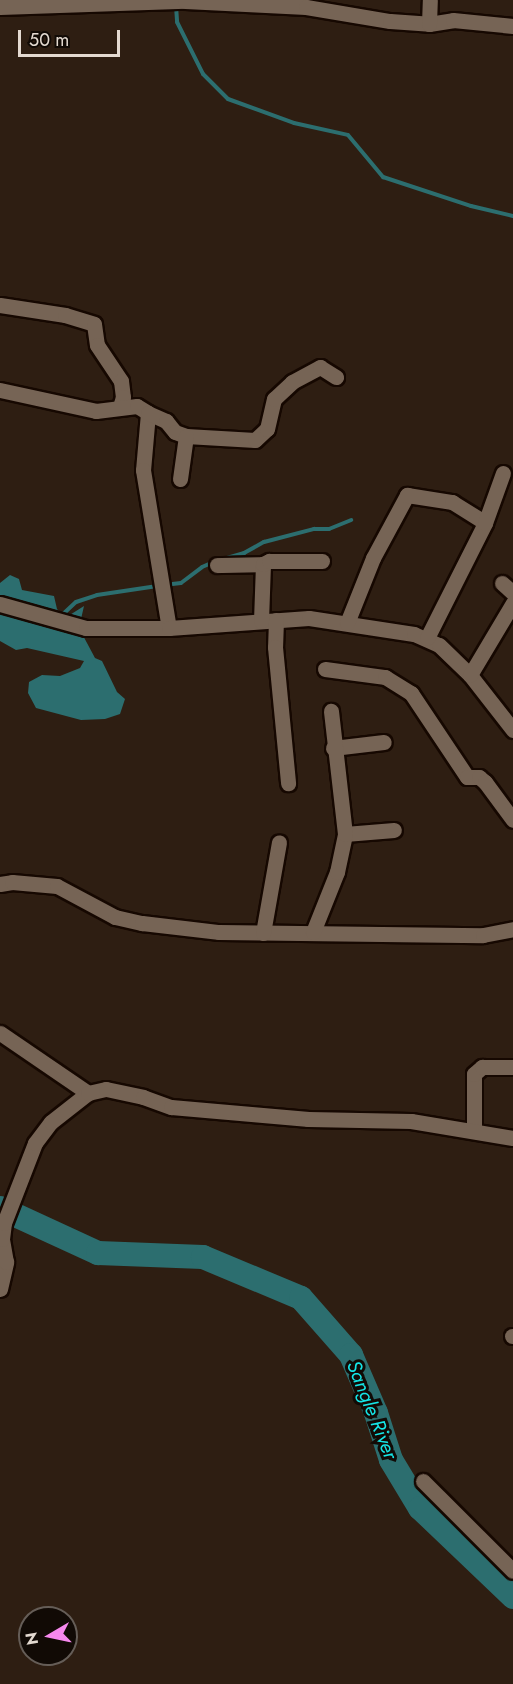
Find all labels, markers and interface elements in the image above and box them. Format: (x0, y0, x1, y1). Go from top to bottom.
scale bar (21, 18, 123, 56)
text: 50 m (29, 27, 69, 53)
water label: Sangle River (341, 1357, 403, 1463)
north arrow (18, 1606, 78, 1666)
text: N (19, 1631, 44, 1647)

